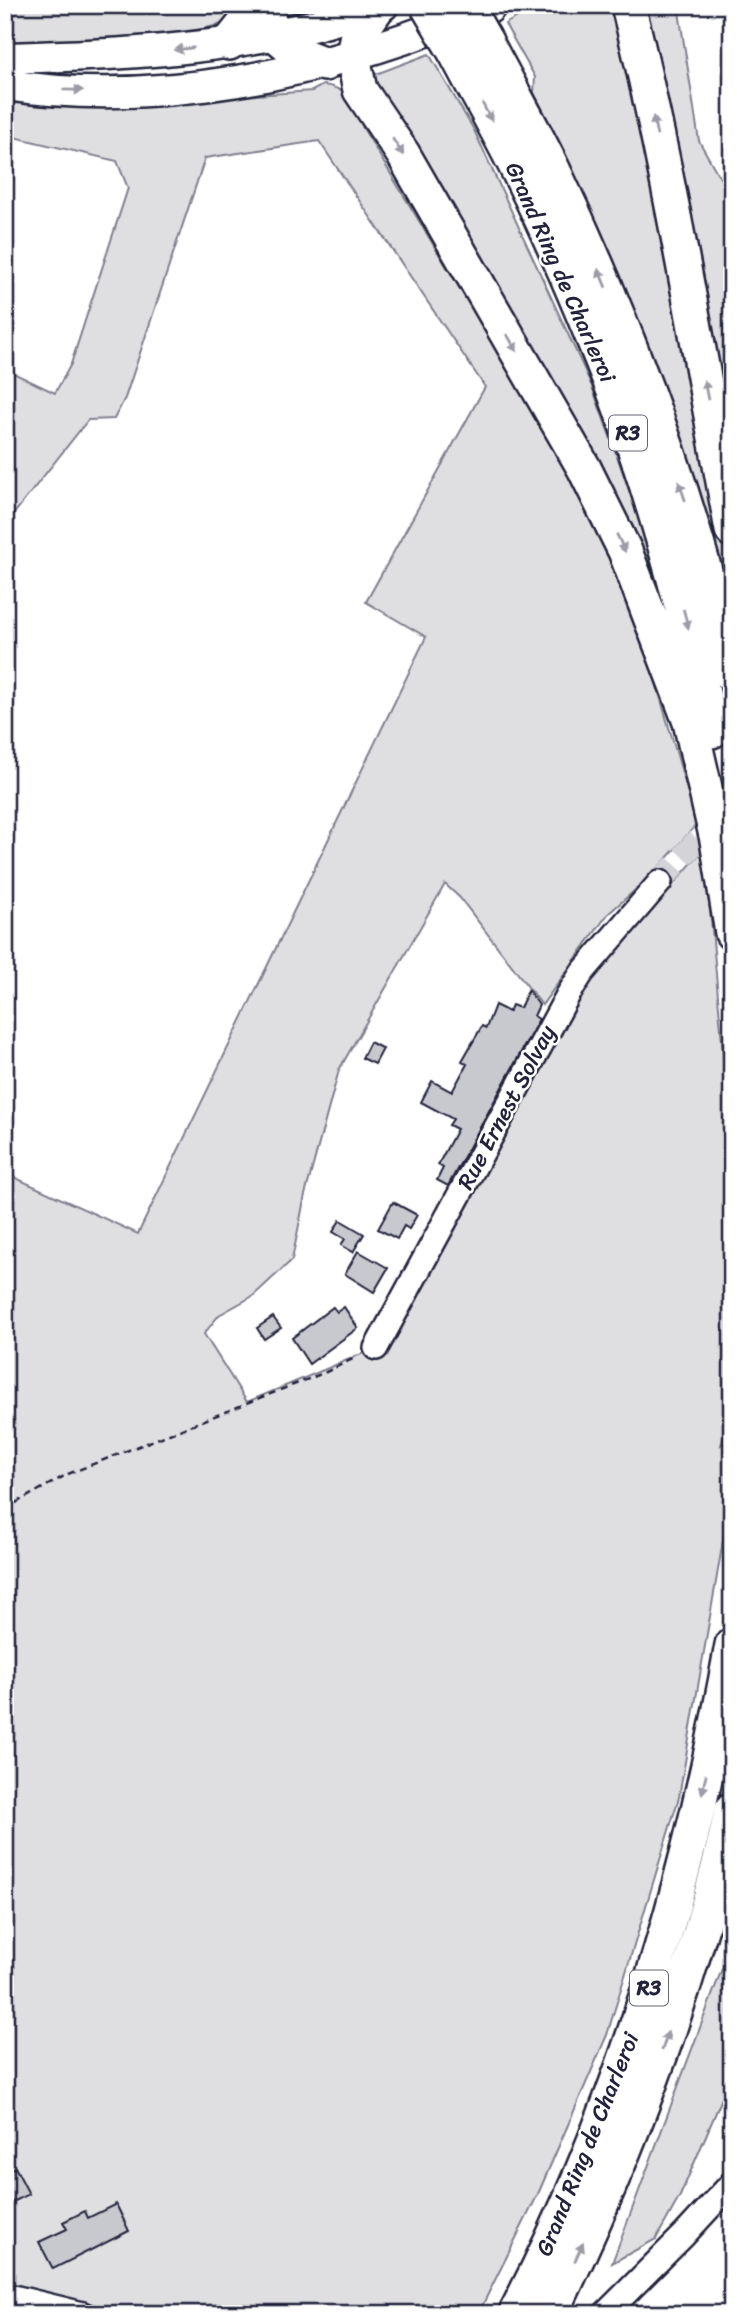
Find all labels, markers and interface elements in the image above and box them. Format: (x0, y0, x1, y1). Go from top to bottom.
one-way arrow (173, 43, 195, 54)
one-way arrow (62, 84, 84, 96)
one-way arrow (481, 102, 492, 122)
one-way arrow (650, 115, 661, 137)
one-way arrow (391, 137, 404, 156)
street label: Grand Ring de Charleroi (493, 155, 628, 390)
one-way arrow (596, 268, 607, 289)
one-way arrow (506, 334, 518, 353)
one-way arrow (700, 379, 711, 401)
road number: R3 (609, 416, 647, 450)
one-way arrow (676, 481, 687, 502)
one-way arrow (615, 533, 627, 553)
one-way arrow (681, 609, 692, 631)
street label: Rue Ernest Solvay (446, 1017, 567, 1197)
one-way arrow (699, 1773, 710, 1795)
road number: R3 (630, 1970, 668, 2006)
street label: Grand Ring de Charleroi (524, 2025, 651, 2262)
one-way arrow (660, 2030, 670, 2051)
one-way arrow (573, 2242, 585, 2262)

